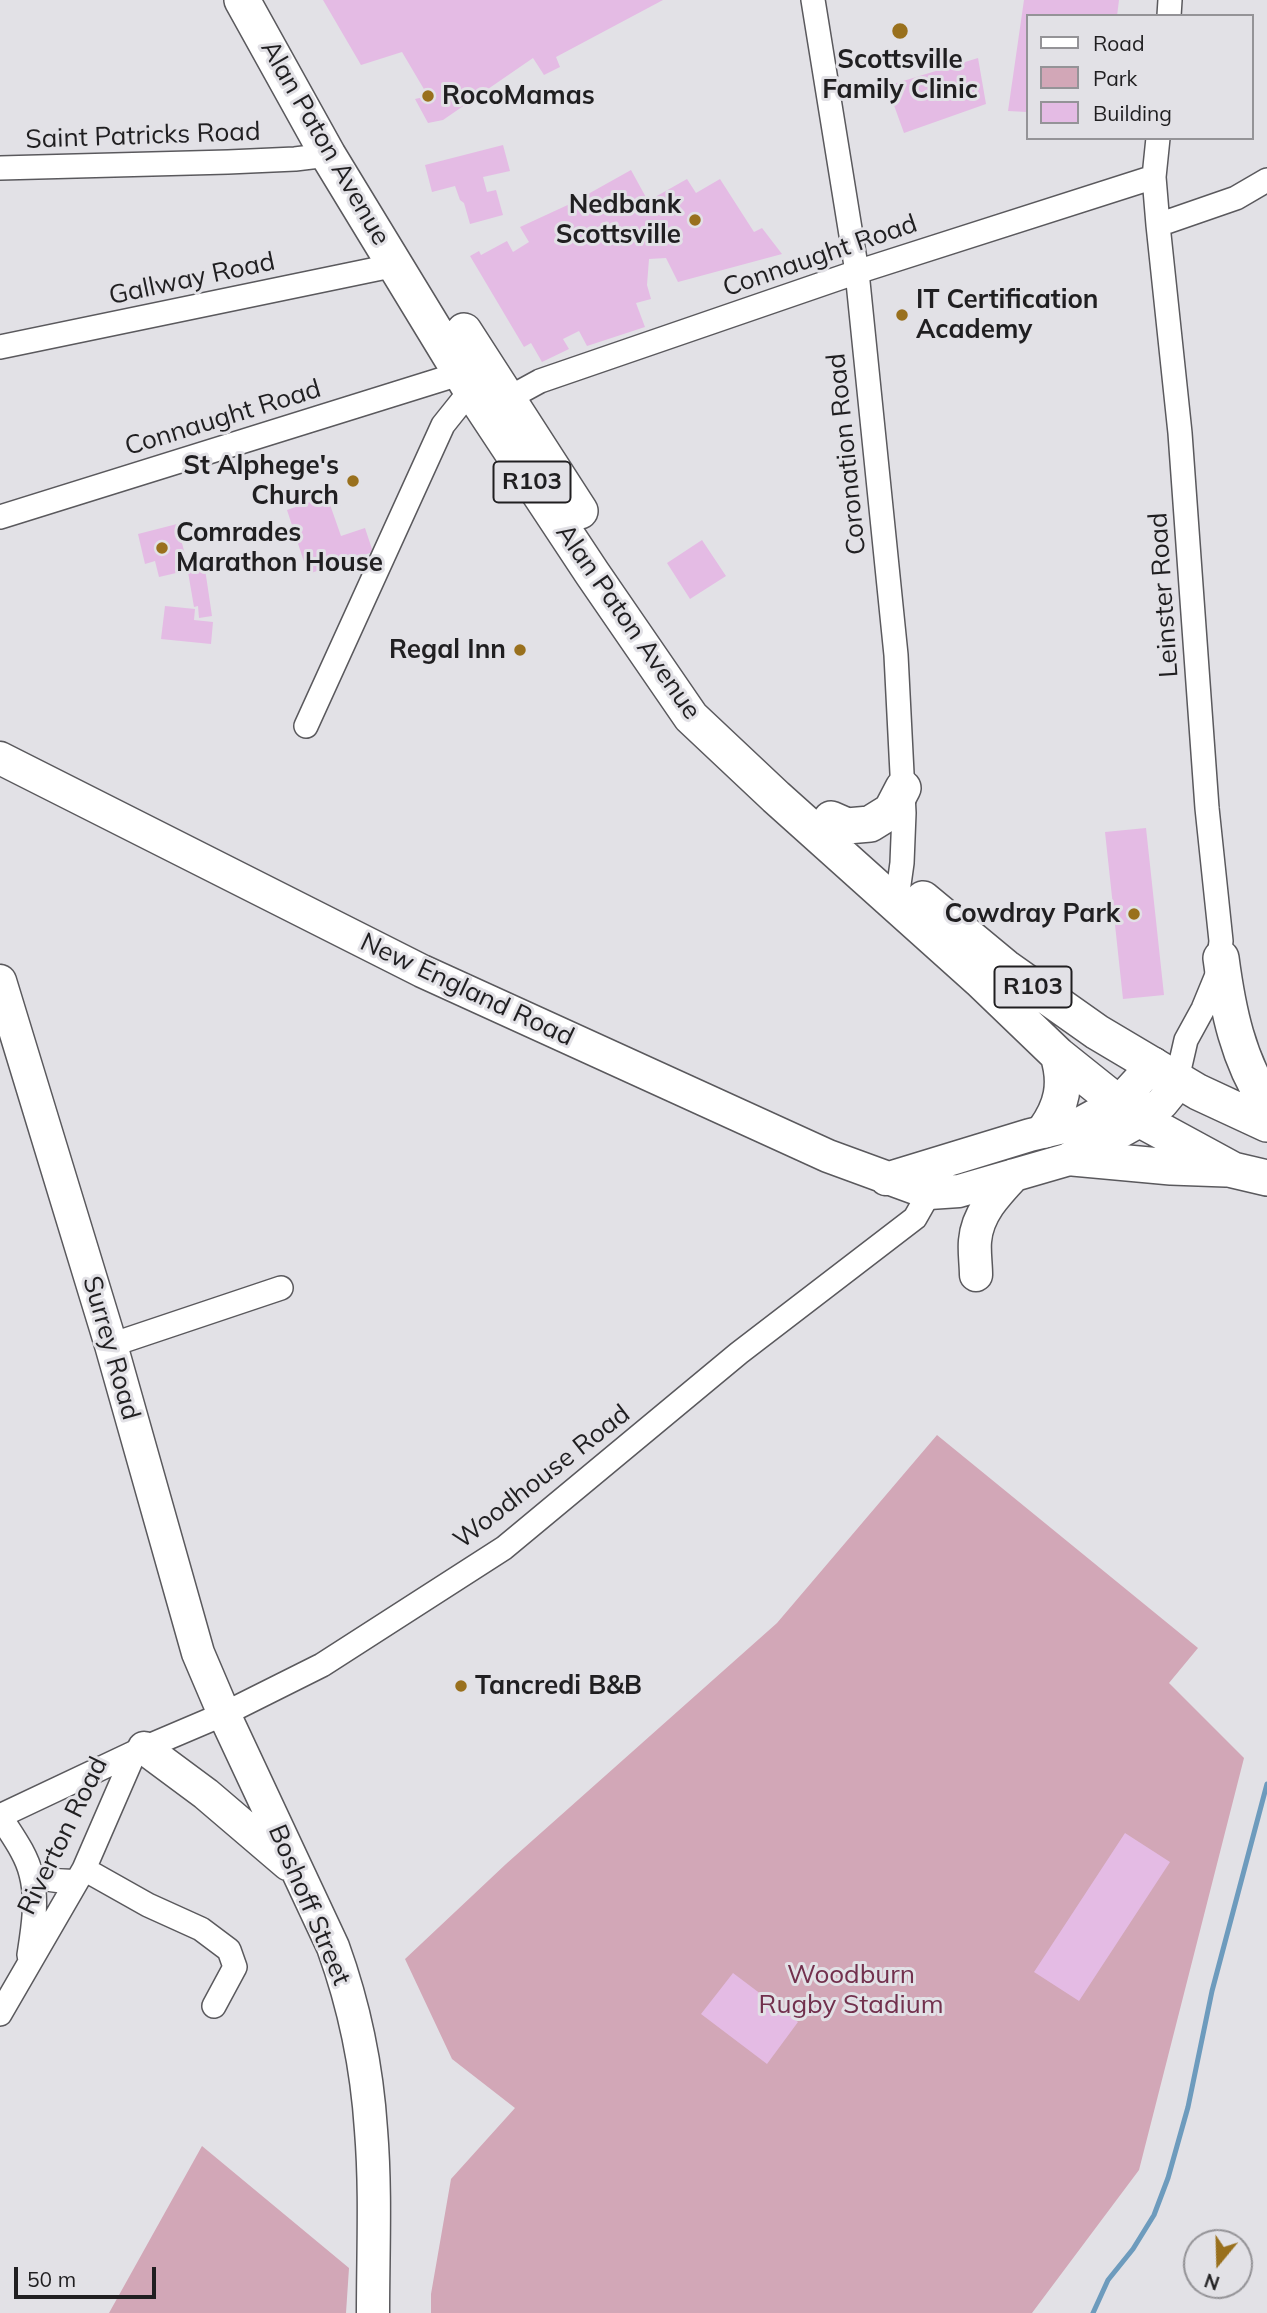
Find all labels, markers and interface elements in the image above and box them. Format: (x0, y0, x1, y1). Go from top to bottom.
legend (1026, 14, 1253, 140)
marker: Scottsville Family Clinic (890, 21, 910, 41)
text: Road (1093, 30, 1144, 56)
street label: Alan Paton Avenue (254, 35, 396, 251)
place label: Scottsville Family Clinic (822, 44, 978, 106)
text: Park (1093, 65, 1137, 91)
place label: RocoMamas (442, 80, 595, 112)
marker: RocoMamas (420, 88, 436, 104)
text: Building (1093, 100, 1172, 126)
street label: Saint Patricks Road (25, 116, 261, 156)
place label: Nedbank Scottsville (556, 189, 681, 250)
street label: Connaught Road (719, 208, 921, 304)
marker: Nedbank Scottsville (687, 212, 703, 228)
street label: Gallway Road (106, 246, 278, 312)
place label: IT Certification Academy (916, 284, 1098, 346)
marker: IT Certification Academy (894, 307, 910, 323)
street label: Coronation Road (821, 352, 873, 556)
street label: Connaught Road (121, 373, 325, 463)
place label: St Alphege's Church (183, 450, 339, 512)
road number: R103 (494, 462, 570, 503)
marker: St Alphege's Church (345, 473, 361, 489)
street label: Leinster Road (1143, 511, 1185, 679)
place label: Comrades Marathon House (176, 517, 383, 578)
street label: Alan Paton Avenue (549, 518, 707, 726)
marker: Comrades Marathon House (154, 540, 170, 556)
place label: Regal Inn (389, 634, 506, 666)
marker: Regal Inn (512, 642, 528, 658)
place label: Cowdray Park (944, 898, 1120, 930)
marker: Cowdray Park (1126, 906, 1142, 922)
street label: New England Road (355, 927, 579, 1053)
road number: R103 (995, 967, 1072, 1007)
street label: Surrey Road (76, 1272, 146, 1424)
street label: Woodhouse Road (448, 1398, 636, 1556)
place label: Tancredi B&B (475, 1670, 642, 1702)
marker: Tancredi B&B (453, 1678, 469, 1694)
street label: Riverton Road (11, 1752, 115, 1920)
street label: Boshoff Street (261, 1820, 357, 1990)
park label: Woodburn Rugby Stadium (758, 1959, 944, 2021)
north arrow (1183, 2229, 1253, 2299)
scale bar (18, 2254, 159, 2298)
text: 50 m (27, 2266, 76, 2292)
text: N (1201, 2268, 1223, 2296)

